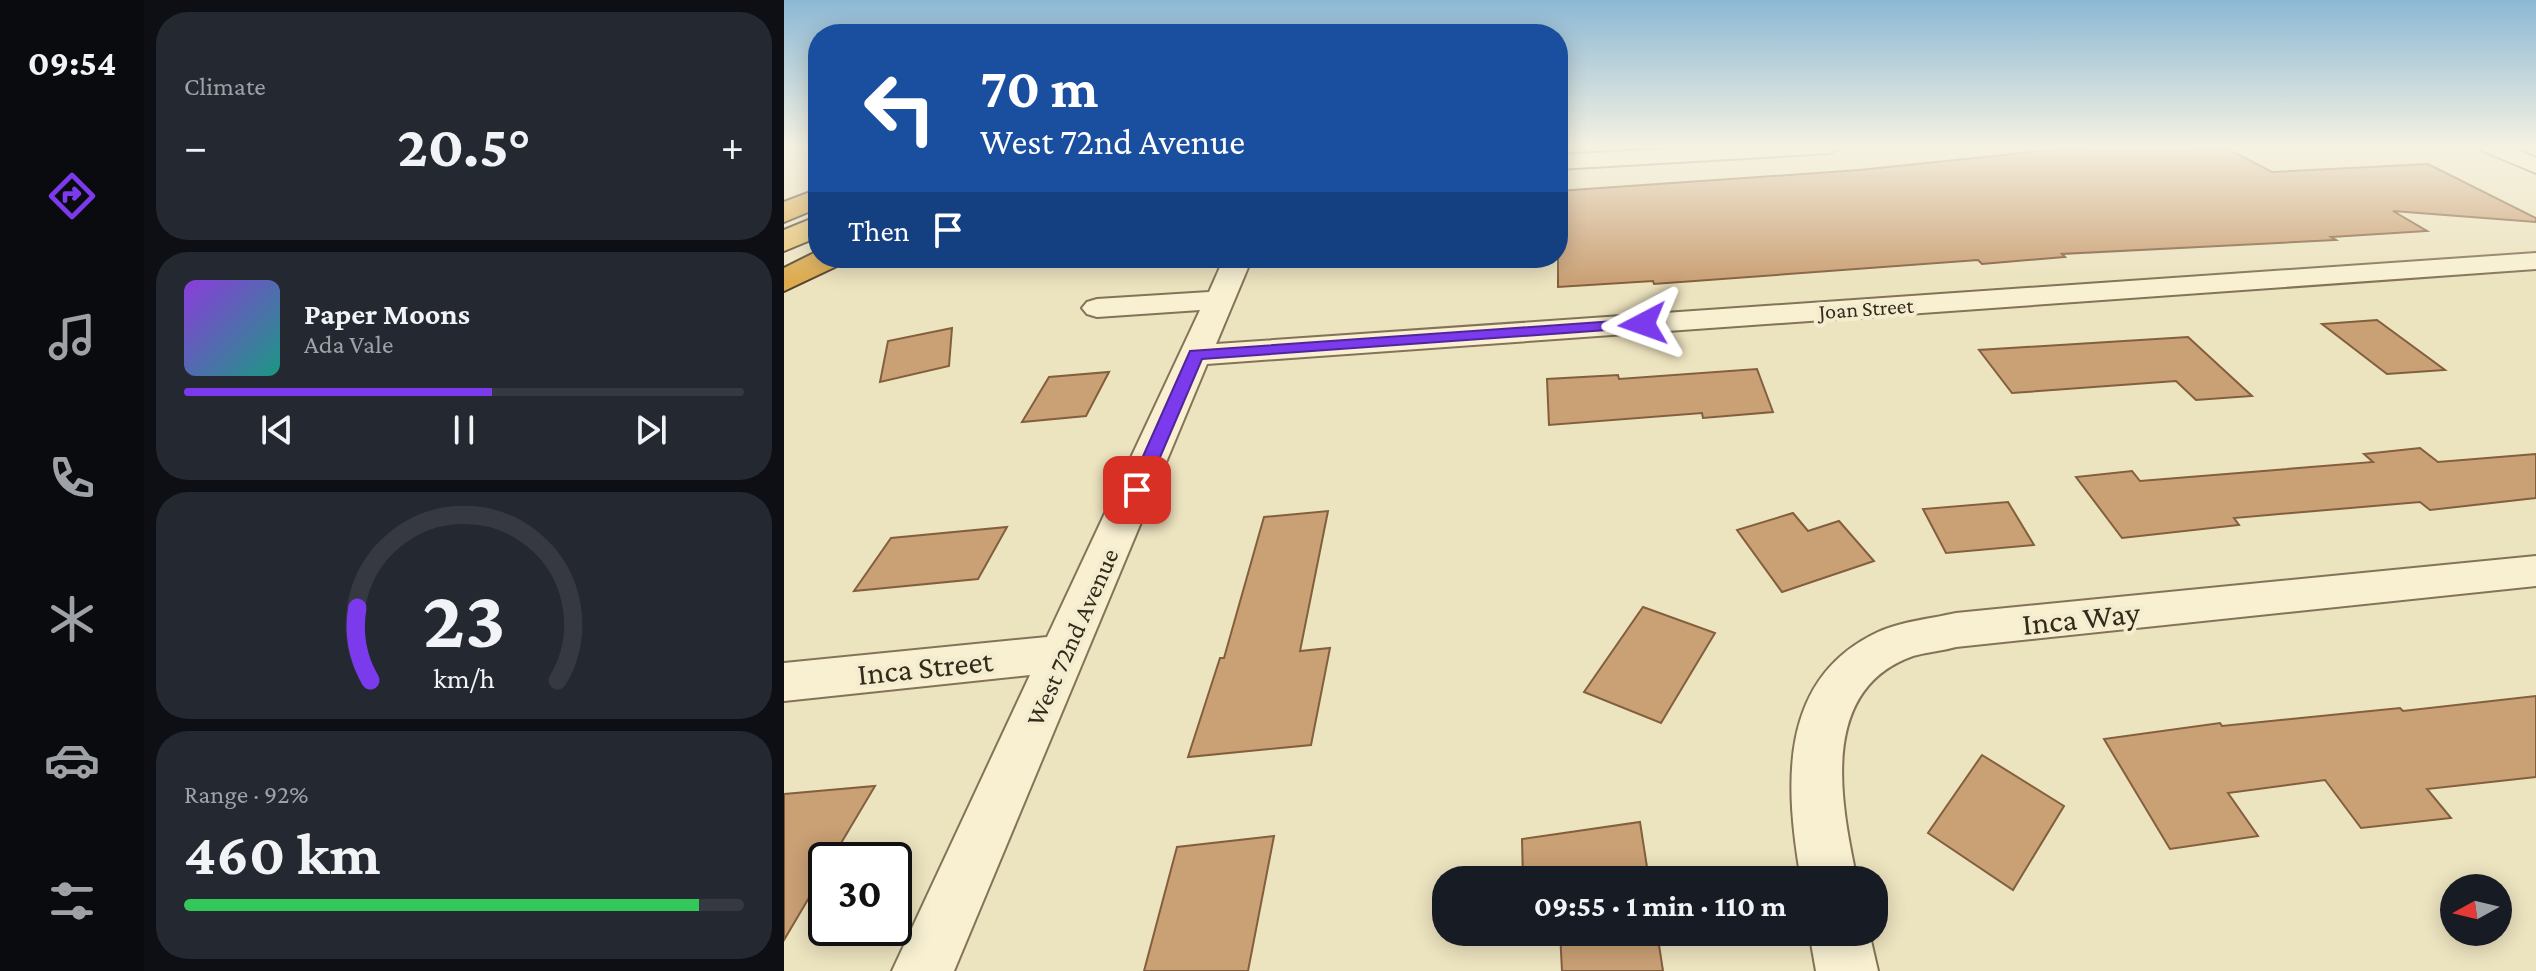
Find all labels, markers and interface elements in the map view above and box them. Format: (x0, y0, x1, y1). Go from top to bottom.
text: 09:54 (28, 43, 116, 83)
icon: left (848, 56, 952, 160)
text: 70 m (980, 57, 1099, 119)
text: Climate (184, 72, 266, 101)
text: 20.5° (397, 112, 531, 179)
text: − (184, 122, 207, 170)
text: + (721, 122, 744, 170)
text: West 72nd Avenue (980, 122, 1245, 162)
icon: directions (44, 168, 100, 224)
icon: arrive (926, 208, 970, 252)
text: Then (848, 214, 910, 247)
position arrow (1601, 282, 1685, 366)
street label: Joan Street (1816, 293, 1915, 324)
text: Paper Moons (304, 297, 470, 330)
icon: music (44, 309, 100, 365)
text: Ada Vale (304, 330, 393, 359)
icon: previous (255, 408, 299, 452)
icon: pause (442, 408, 486, 452)
icon: next (629, 408, 673, 452)
icon: phone (44, 450, 100, 506)
pin (1103, 456, 1171, 524)
icon: arrive (1115, 468, 1159, 512)
street label: West 72nd Avenue (1020, 544, 1125, 731)
text: 23 (422, 572, 506, 665)
icon: climate (44, 591, 100, 647)
street label: Inca Way (2020, 594, 2142, 642)
street label: Inca Street (856, 642, 995, 692)
text: km/h (433, 663, 495, 695)
icon: car (44, 732, 100, 788)
text: Range · 92% (184, 780, 309, 809)
text: 460 km (184, 820, 380, 887)
speed limit sign: 30 (808, 842, 912, 946)
icon: filters (44, 873, 100, 929)
north arrow (2440, 874, 2512, 946)
map controls (2440, 874, 2512, 946)
text: 09:55 · 1 min · 110 m (1534, 889, 1786, 922)

